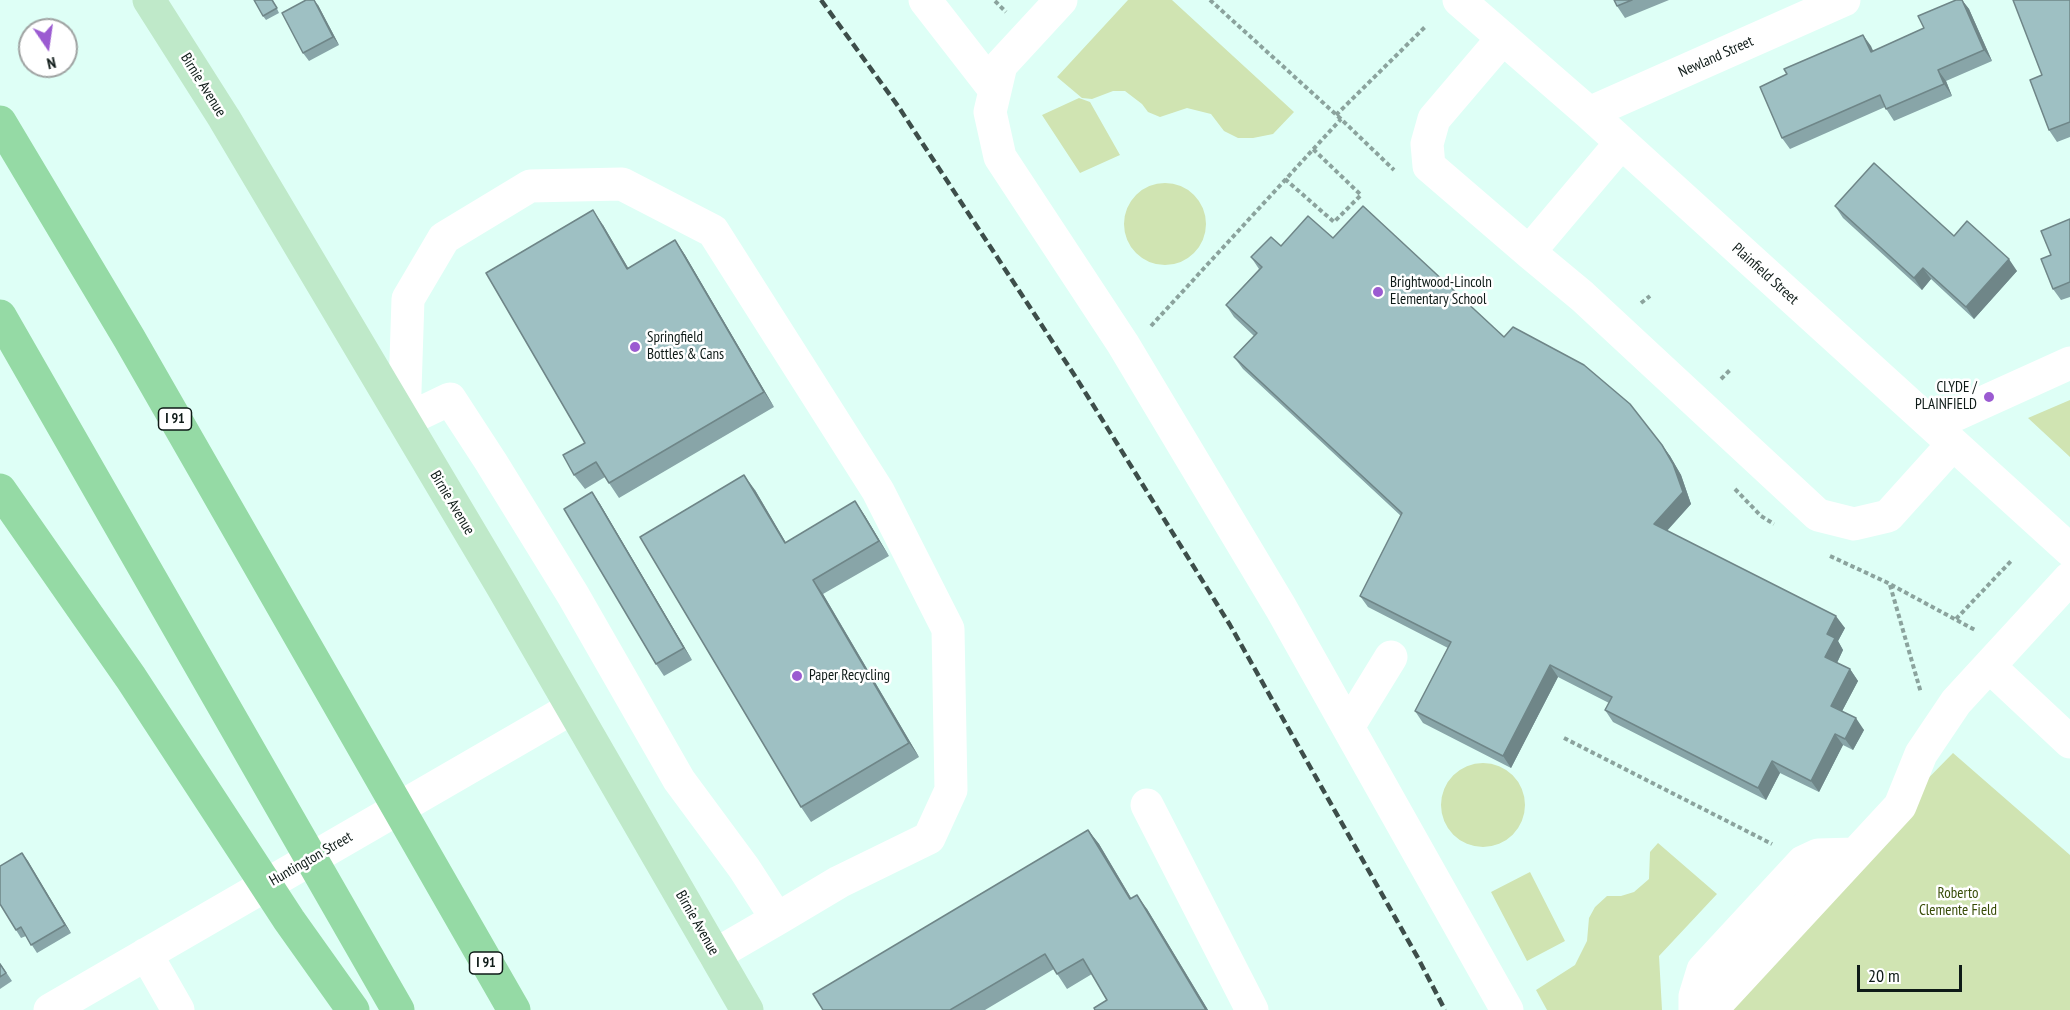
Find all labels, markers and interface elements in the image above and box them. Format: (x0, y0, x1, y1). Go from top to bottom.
north arrow (18, 18, 78, 78)
street label: Newland Street (1676, 33, 1756, 81)
street label: Birnie Avenue (176, 50, 230, 120)
text: N (45, 53, 58, 74)
street label: Plainfield Street (1728, 240, 1802, 308)
place label: Brightwood-Lincoln Elementary School (1390, 274, 1492, 309)
marker: Brightwood-Lincoln Elementary School (1371, 285, 1385, 299)
place label: Springfield Bottles & Cans (647, 329, 724, 364)
marker: Springfield Bottles & Cans (628, 340, 642, 354)
place label: CLYDE / PLAINFIELD (1915, 379, 1977, 414)
marker: CLYDE / PLAINFIELD (1982, 390, 1996, 404)
road number: I 91 (158, 408, 192, 430)
street label: Birnie Avenue (426, 468, 478, 538)
place label: Paper Recycling (809, 667, 890, 685)
marker: Paper Recycling (790, 669, 804, 683)
street label: Huntington Street (266, 828, 356, 890)
park label: Roberto Clemente Field (1919, 885, 1997, 920)
street label: Birnie Avenue (671, 888, 723, 958)
road number: I 91 (470, 952, 502, 974)
scale bar (1860, 953, 1965, 991)
text: 20 m (1868, 964, 1900, 987)

